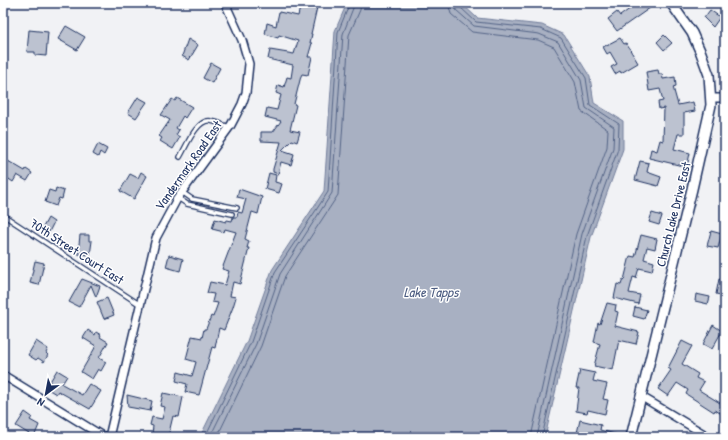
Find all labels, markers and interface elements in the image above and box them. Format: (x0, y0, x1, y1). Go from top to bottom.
street label: Vandermark Road East (150, 116, 226, 213)
street label: Church Lake Drive East (651, 159, 695, 268)
street label: 70th Street Court East (26, 214, 128, 288)
water label: Lake Tapps (404, 282, 460, 302)
north arrow (26, 374, 66, 414)
text: N (34, 395, 47, 410)

